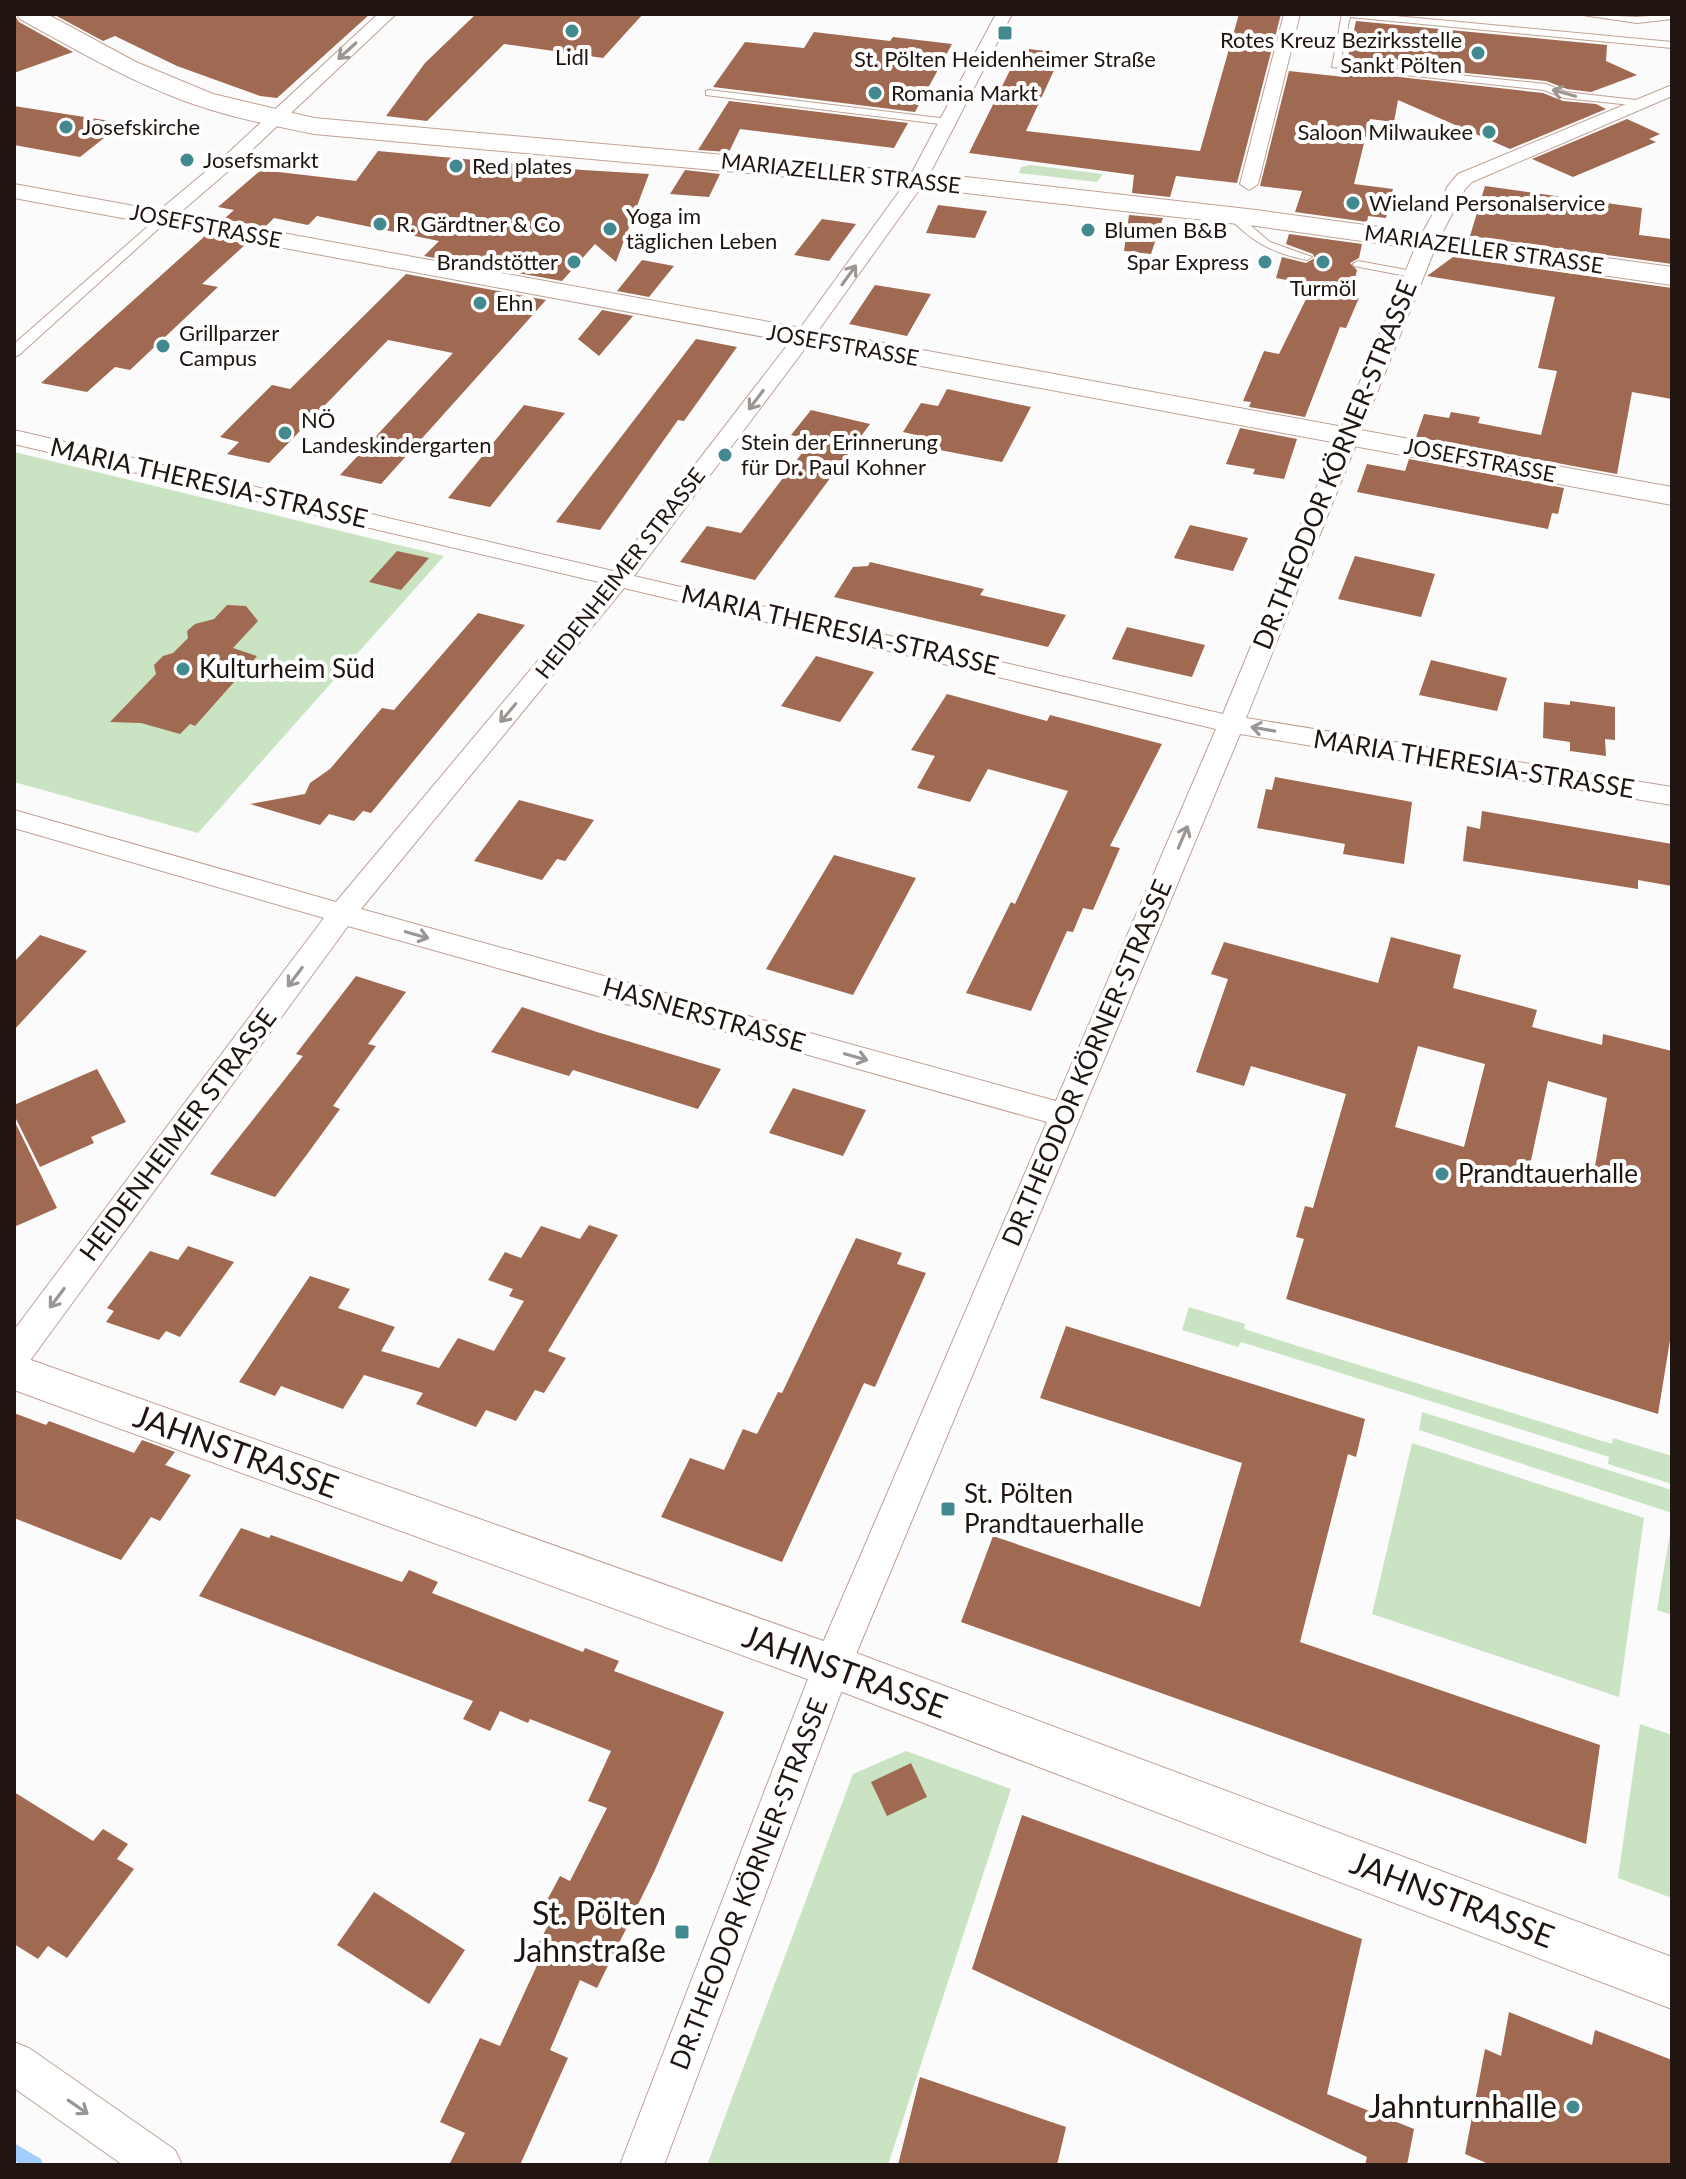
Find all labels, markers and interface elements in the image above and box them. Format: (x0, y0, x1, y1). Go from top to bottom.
marker: Lidl (563, 22, 581, 40)
marker: St. Pölten Heidenheimer Straße (996, 24, 1014, 42)
place label: Rotes Kreuz Bezirksstelle Sankt Pölten (1220, 26, 1462, 78)
one-way arrow (337, 41, 357, 59)
place label: Lidl (555, 43, 589, 70)
marker: Rotes Kreuz Bezirksstelle Sankt Pölten (1469, 44, 1487, 62)
place label: St. Pölten Heidenheimer Straße (854, 45, 1156, 72)
place label: Romania Markt (891, 79, 1038, 106)
marker: Romania Markt (866, 84, 884, 102)
one-way arrow (1552, 84, 1577, 99)
place label: Josefskirche (82, 113, 200, 140)
marker: Josefskirche (57, 118, 75, 136)
place label: Saloon Milwaukee (1297, 118, 1473, 145)
marker: Saloon Milwaukee (1480, 123, 1498, 141)
place label: Josefsmarkt (203, 146, 319, 173)
street label: MARIAZELLER STRASSE (720, 146, 962, 199)
marker: Josefsmarkt (178, 151, 196, 169)
place label: Red plates (472, 152, 572, 179)
marker: Red plates (447, 157, 465, 175)
place label: Wieland Personalservice (1369, 189, 1605, 216)
marker: Wieland Personalservice (1344, 194, 1362, 212)
street label: JOSEFSTRASSE (128, 198, 284, 253)
place label: Yoga im täglichen Leben (626, 202, 777, 254)
place label: R. Gärdtner & Co (396, 210, 561, 237)
marker: R. Gärdtner & Co (371, 215, 389, 233)
place label: Blumen B&B (1104, 216, 1227, 243)
street label: MARIAZELLER STRASSE (1363, 218, 1605, 279)
marker: Yoga im täglichen Leben (601, 220, 619, 238)
marker: Blumen B&B (1079, 221, 1097, 239)
place label: Brandstötter (436, 248, 558, 275)
place label: Spar Express (1127, 248, 1249, 275)
marker: Brandstötter (565, 253, 583, 271)
marker: Spar Express (1256, 253, 1274, 271)
marker: Turmöl (1314, 253, 1332, 271)
one-way arrow (841, 264, 857, 286)
place label: Turmöl (1290, 274, 1356, 301)
street label: DR.THEODOR KÖRNER-STRASSE (1245, 275, 1423, 654)
place label: Ehn (496, 289, 533, 316)
marker: Ehn (471, 294, 489, 312)
street label: JOSEFSTRASSE (765, 318, 921, 371)
place label: Grillparzer Campus (179, 319, 279, 371)
marker: Grillparzer Campus (154, 337, 172, 355)
one-way arrow (748, 389, 765, 410)
place label: NÖ Landeskindergarten (301, 406, 492, 458)
marker: NÖ Landeskindergarten (276, 424, 294, 442)
place label: Stein der Erinnerung für Dr. Paul Kohner (741, 428, 938, 480)
street label: MARIA THERESIA-STRASSE (47, 430, 371, 534)
street label: JOSEFSTRASSE (1402, 432, 1558, 487)
marker: Stein der Erinnerung für Dr. Paul Kohner (716, 446, 734, 464)
street label: HEIDENHEIMER STRASSE (529, 462, 710, 684)
street label: MARIA THERESIA-STRASSE (678, 577, 1002, 681)
place label: Kulturheim Süd (199, 652, 375, 684)
marker: Kulturheim Süd (174, 660, 192, 678)
one-way arrow (499, 703, 517, 723)
one-way arrow (1251, 721, 1277, 736)
street label: MARIA THERESIA-STRASSE (1311, 722, 1637, 804)
one-way arrow (1177, 825, 1191, 850)
street label: DR.THEODOR KÖRNER-STRASSE (994, 875, 1178, 1251)
one-way arrow (403, 928, 429, 943)
one-way arrow (287, 965, 304, 987)
street label: HASNERSTRASSE (599, 970, 809, 1058)
street label: HEIDENHEIMER STRASSE (72, 1002, 283, 1267)
one-way arrow (843, 1050, 869, 1065)
place label: Prandtauerhalle (1458, 1157, 1638, 1189)
marker: Prandtauerhalle (1433, 1165, 1451, 1183)
one-way arrow (49, 1287, 66, 1308)
street label: JAHNSTRASSE (129, 1396, 344, 1506)
place label: St. Pölten Prandtauerhalle (964, 1477, 1144, 1539)
marker: St. Pölten Prandtauerhalle (939, 1500, 957, 1518)
street label: JAHNSTRASSE (738, 1616, 953, 1726)
street label: DR.THEODOR KÖRNER-STRASSE (662, 1693, 834, 2074)
street label: JAHNSTRASSE (1345, 1842, 1560, 1955)
place label: St. Pölten Jahnstraße (513, 1893, 666, 1969)
marker: St. Pölten Jahnstraße (673, 1923, 691, 1941)
place label: Jahnturnhalle (1368, 2086, 1557, 2125)
marker: Jahnturnhalle (1564, 2098, 1582, 2116)
one-way arrow (66, 2099, 88, 2116)

